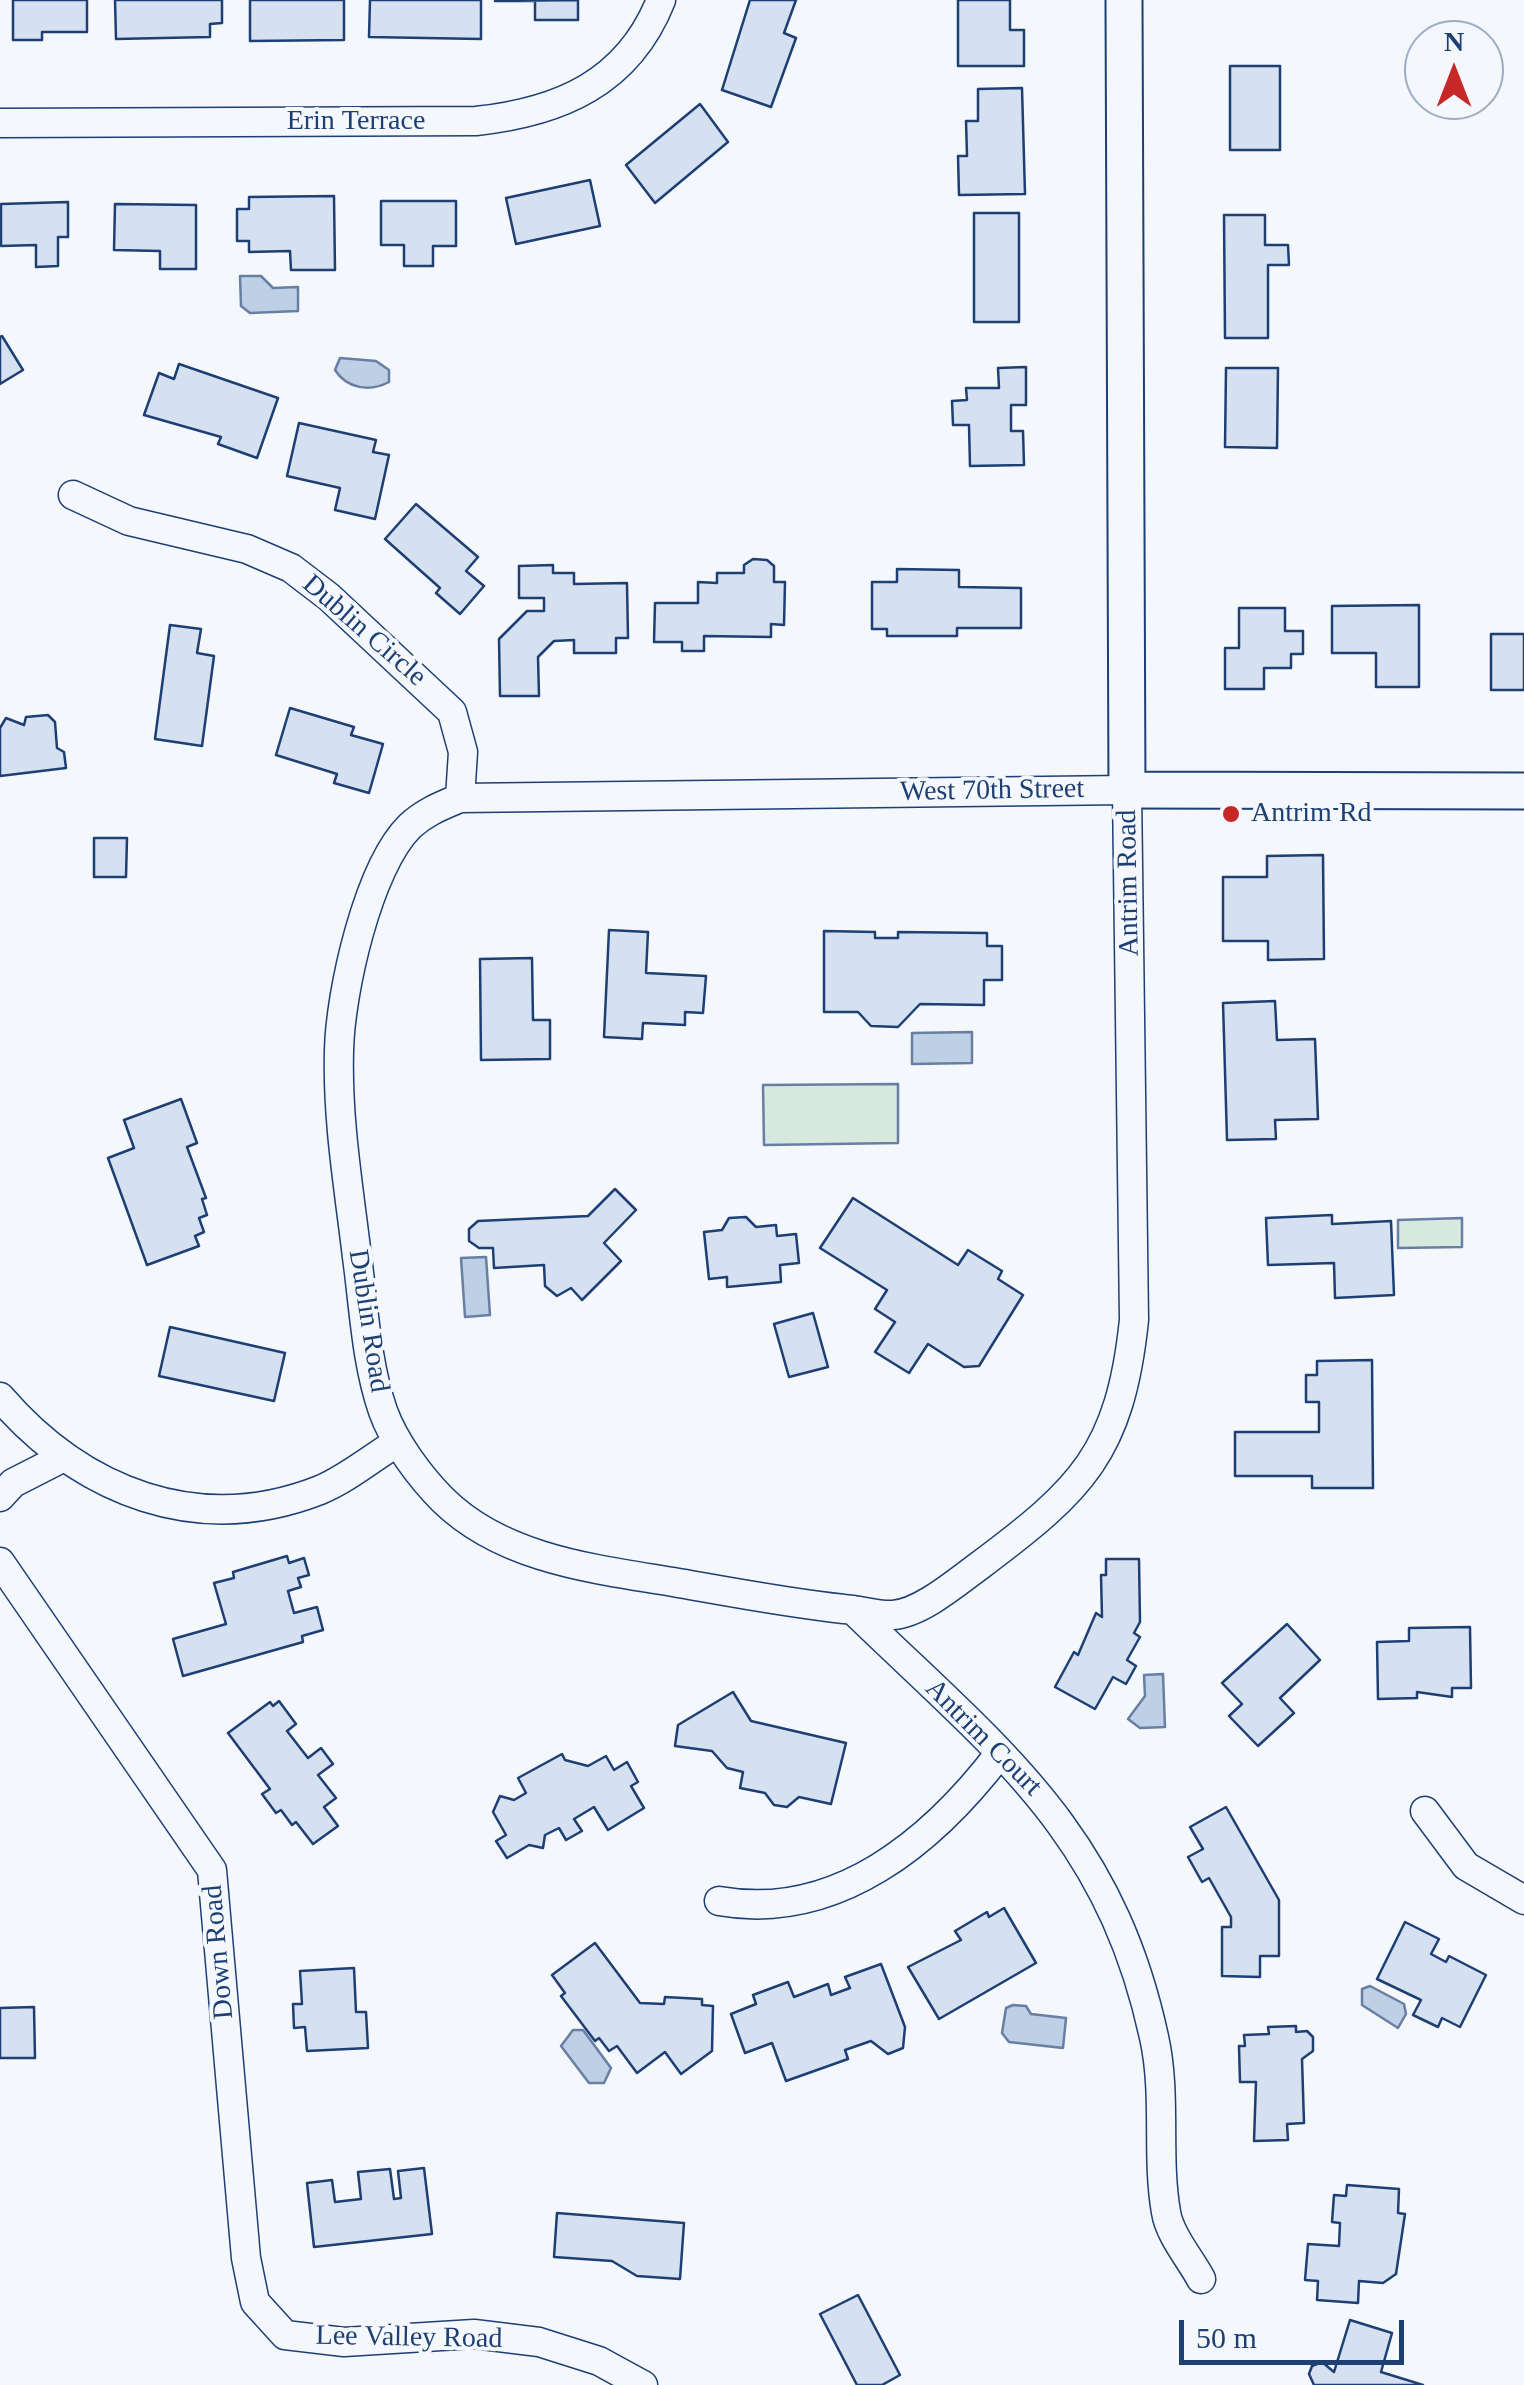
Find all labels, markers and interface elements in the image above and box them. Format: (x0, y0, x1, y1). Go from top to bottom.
north arrow (1404, 20, 1504, 120)
text: N (1444, 26, 1464, 57)
street label: Erin Terrace (287, 105, 425, 139)
street label: Dublin Circle (295, 568, 433, 694)
street label: West 70th Street (900, 773, 1084, 809)
place label: Antrim Rd (1251, 797, 1372, 831)
marker: Antrim Rd (1220, 803, 1242, 825)
street label: Antrim Road (1111, 809, 1147, 957)
street label: Dublin Road (340, 1247, 396, 1395)
street label: Antrim Court (917, 1672, 1049, 1804)
street label: Down Road (196, 1884, 242, 2020)
scale bar (1184, 2300, 1409, 2362)
street label: Lee Valley Road (315, 2320, 503, 2356)
text: 50 m (1196, 2321, 1257, 2354)

